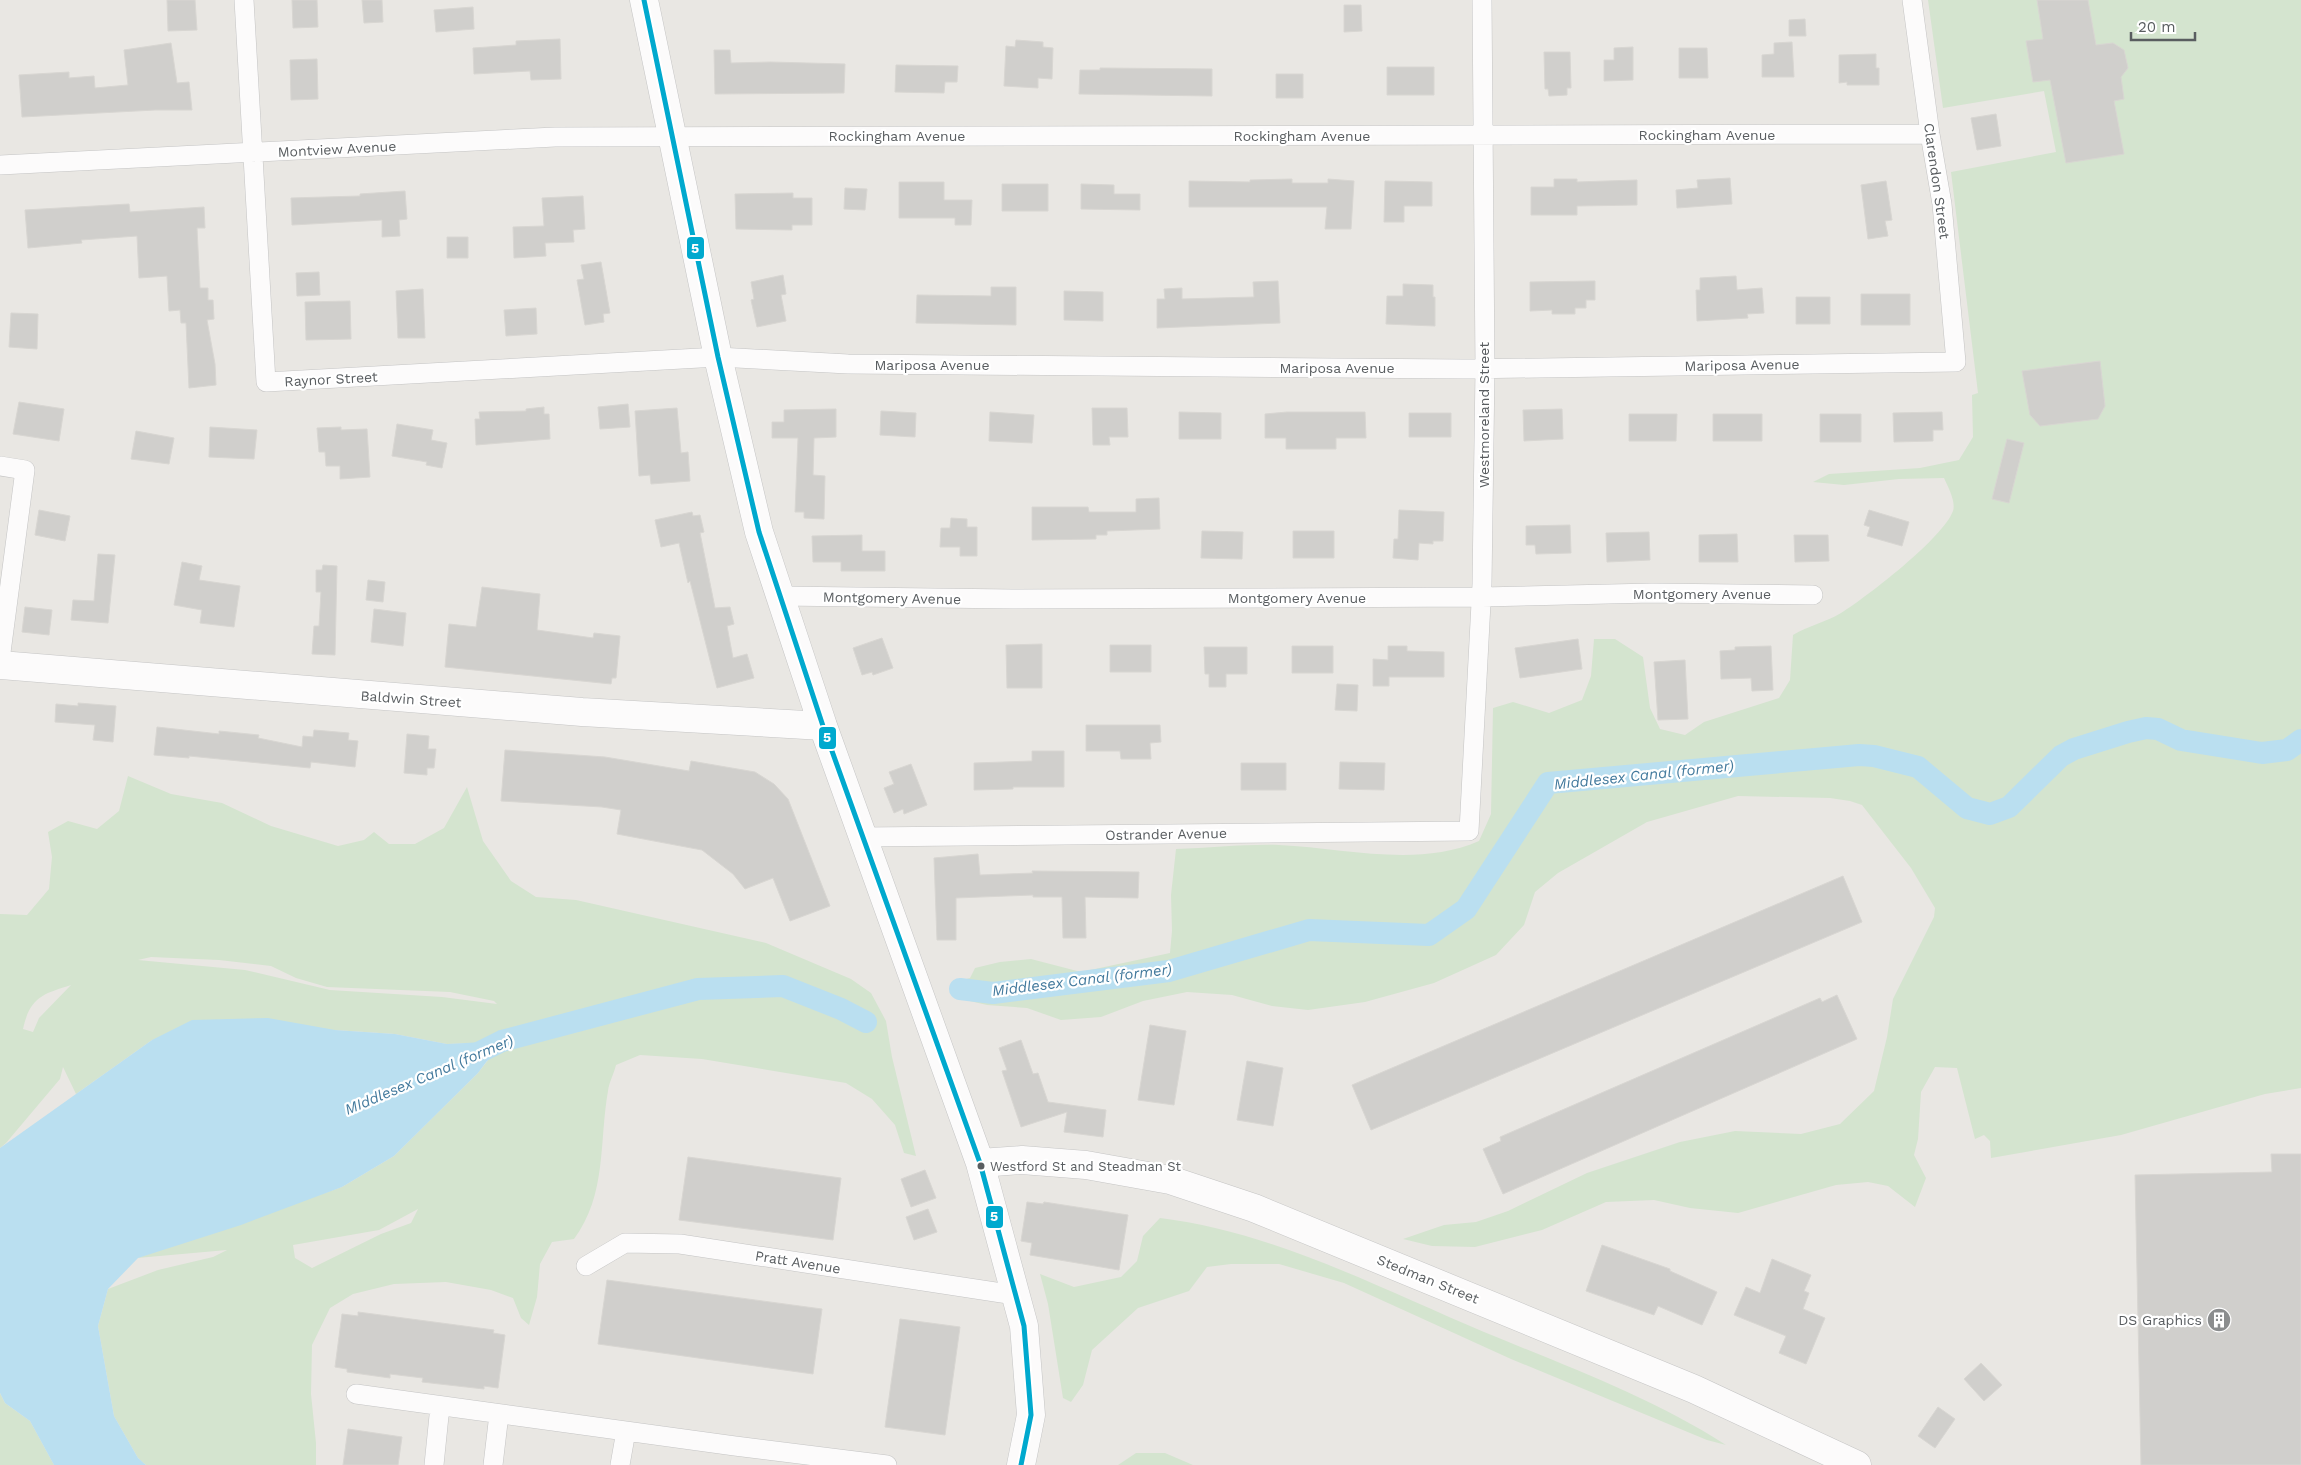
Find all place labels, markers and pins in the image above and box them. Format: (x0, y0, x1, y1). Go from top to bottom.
place label: Westford St and Steadman St (990, 1159, 1182, 1174)
marker: Westford St and Steadman St (976, 1161, 986, 1171)
building icon: DS Graphics (2206, 1307, 2232, 1333)
place label: DS Graphics (2118, 1312, 2202, 1328)

